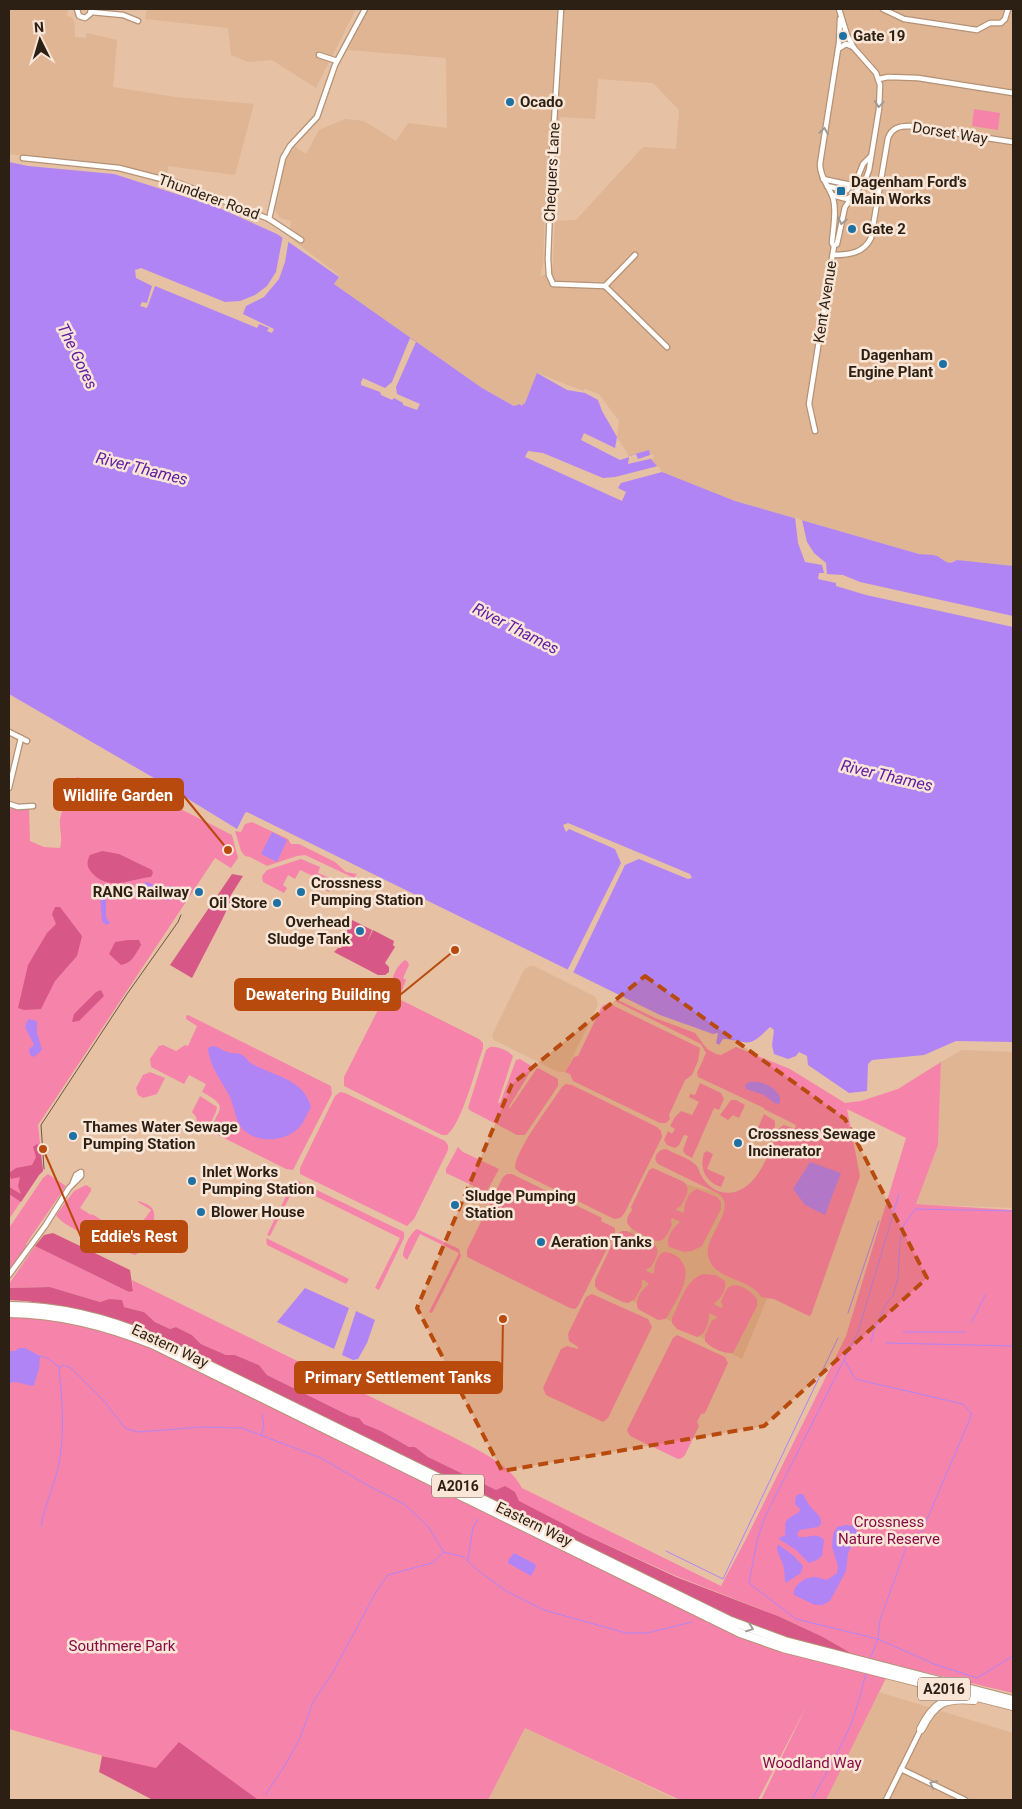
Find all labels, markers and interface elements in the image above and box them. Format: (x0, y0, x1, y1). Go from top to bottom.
north arrow (15, 15, 65, 65)
text: N (33, 19, 44, 35)
place label: Gate 19 (853, 27, 905, 45)
marker: Gate 19 (837, 30, 849, 42)
place label: Ocado (520, 93, 563, 111)
marker: Ocado (504, 96, 516, 108)
one-way arrow (874, 100, 885, 108)
street label: Dorset Way (911, 118, 989, 148)
street label: Chequers Lane (540, 122, 564, 222)
one-way arrow (819, 127, 829, 135)
street label: Thunderer Road (156, 170, 262, 224)
place label: Dagenham Ford's Main Works (851, 173, 967, 208)
marker: Dagenham Ford's Main Works (835, 185, 847, 197)
one-way arrow (837, 216, 848, 225)
place label: Gate 2 (862, 220, 906, 238)
marker: Gate 2 (846, 223, 858, 235)
street label: Kent Avenue (810, 259, 840, 344)
water label: The Gores (54, 320, 102, 392)
place label: Dagenham Engine Plant (848, 346, 933, 381)
marker: Dagenham Engine Plant (937, 358, 949, 370)
water label: River Thames (94, 448, 190, 489)
water label: River Thames (470, 599, 562, 658)
water label: River Thames (839, 756, 935, 795)
callout: Wildlife Garden (54, 779, 183, 810)
text: Wildlife Garden (63, 786, 173, 805)
place label: Crossness Pumping Station (311, 874, 423, 909)
place label: RANG Railway (93, 883, 189, 901)
marker: RANG Railway (193, 886, 205, 898)
marker: Crossness Pumping Station (295, 886, 307, 898)
place label: Oil Store (209, 894, 267, 912)
marker: Oil Store (271, 897, 283, 909)
place label: Overhead Sludge Tank (267, 913, 351, 948)
marker: Overhead Sludge Tank (354, 925, 366, 937)
callout: Dewatering Building (235, 979, 400, 1010)
text: Dewatering Building (246, 985, 390, 1004)
place label: Thames Water Sewage Pumping Station (83, 1118, 238, 1153)
place label: Crossness Sewage Incinerator (748, 1125, 876, 1160)
marker: Thames Water Sewage Pumping Station (67, 1130, 79, 1142)
marker: Crossness Sewage Incinerator (732, 1137, 744, 1149)
place label: Inlet Works Pumping Station (202, 1163, 314, 1198)
marker: Inlet Works Pumping Station (186, 1175, 198, 1187)
place label: Sludge Pumping Station (465, 1187, 576, 1222)
marker: Sludge Pumping Station (449, 1199, 461, 1211)
place label: Blower House (211, 1203, 305, 1221)
marker: Blower House (195, 1206, 207, 1218)
callout: Eddie's Rest (81, 1221, 187, 1252)
text: Eddie's Rest (91, 1227, 178, 1246)
place label: Aeration Tanks (551, 1233, 652, 1251)
marker: Aeration Tanks (535, 1236, 547, 1248)
street label: Eastern Way (129, 1320, 211, 1372)
callout: Primary Settlement Tanks (295, 1362, 502, 1393)
text: Primary Settlement Tanks (305, 1368, 491, 1387)
road number: A2016 (432, 1474, 484, 1498)
street label: Eastern Way (493, 1498, 575, 1550)
park label: Crossness Nature Reserve (838, 1513, 940, 1548)
one-way arrow (745, 1622, 753, 1632)
park label: Southmere Park (69, 1637, 176, 1655)
road number: A2016 (918, 1678, 970, 1700)
park label: Woodland Way (762, 1754, 862, 1772)
one-way arrow (929, 1780, 938, 1790)

